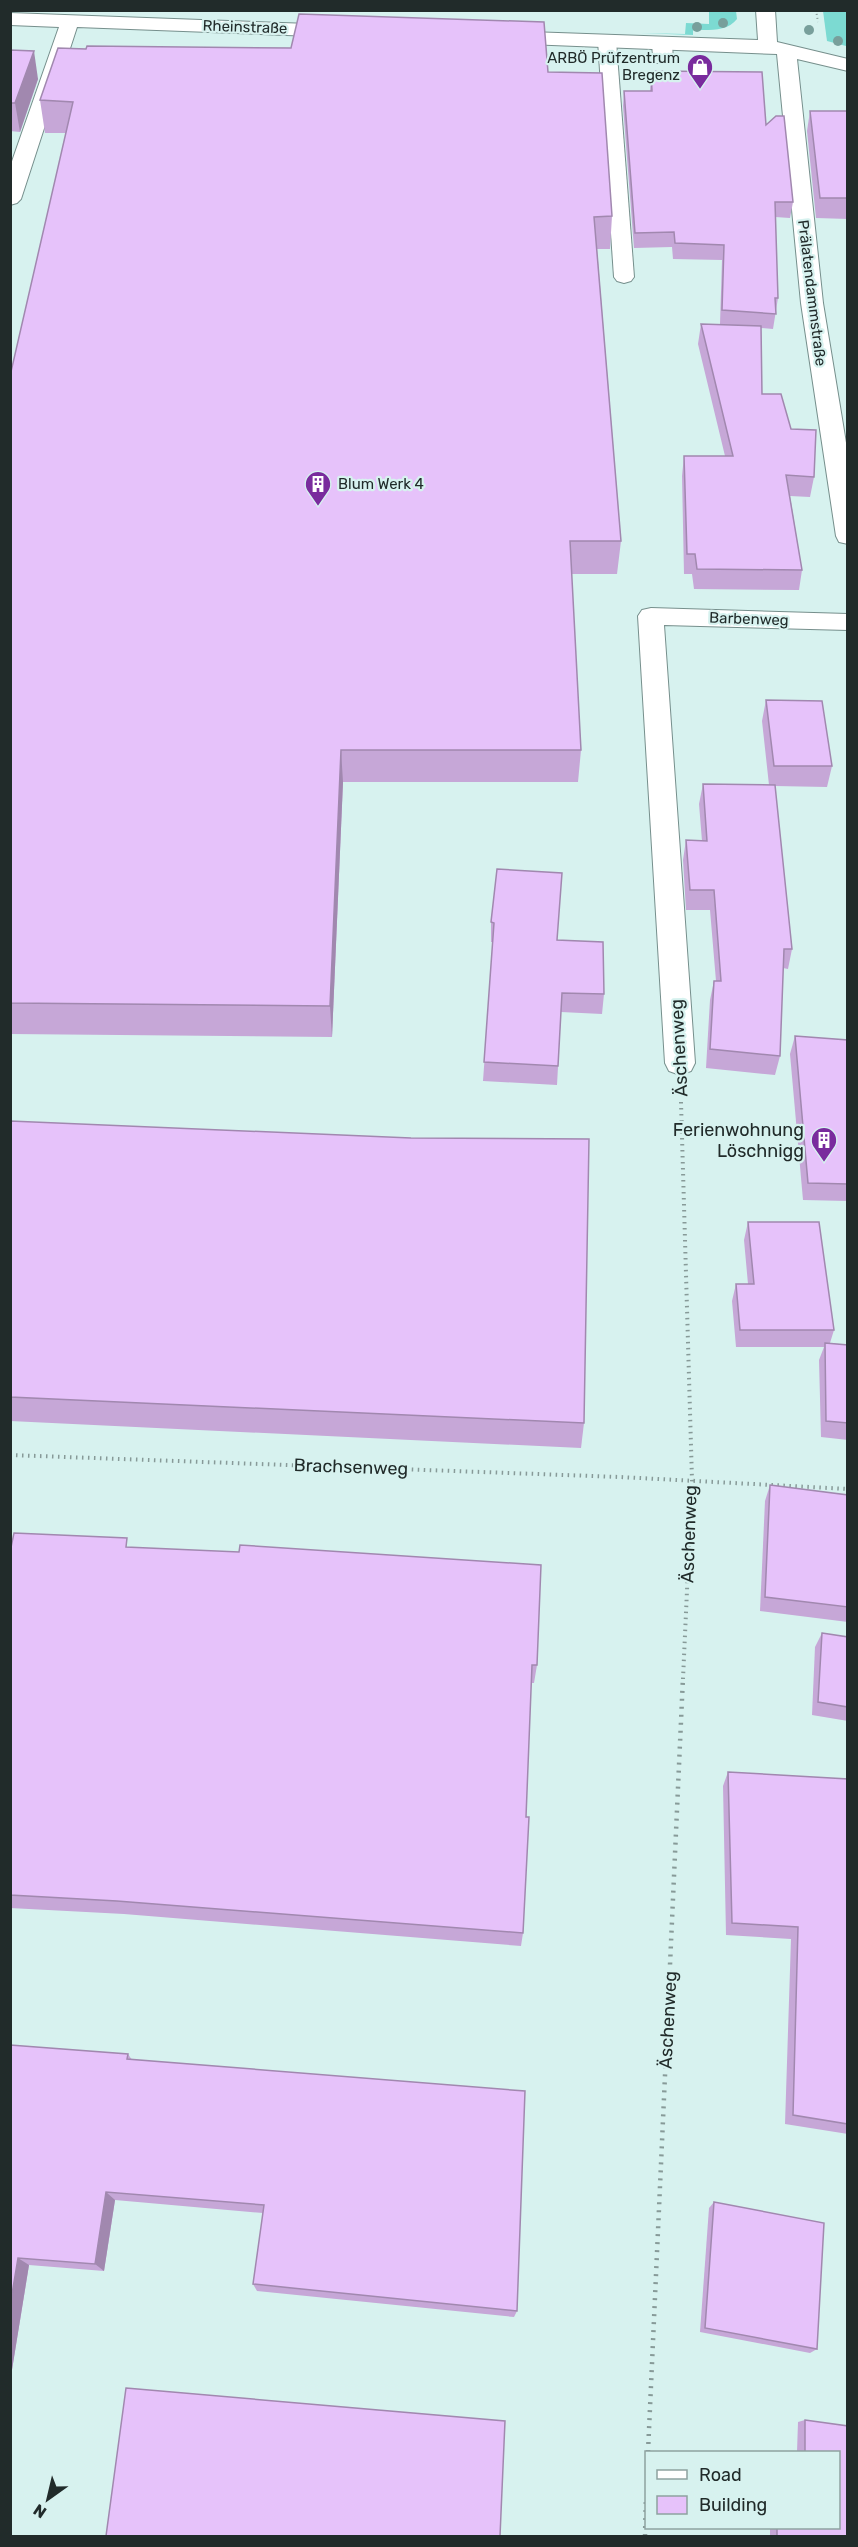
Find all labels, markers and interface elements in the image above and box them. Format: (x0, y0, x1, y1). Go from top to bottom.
street label: Rheinstraße (202, 17, 288, 37)
place label: ARBÖ Prüfzentrum Bregenz (547, 49, 680, 84)
shop icon: ARBÖ Prüfzentrum Bregenz (685, 52, 715, 90)
street label: Prälatendammstraße (794, 219, 830, 367)
building icon: Blum Werk 4 (303, 469, 333, 507)
place label: Blum Werk 4 (338, 475, 424, 493)
street label: Barbenweg (709, 609, 789, 629)
street label: Äschenweg (665, 998, 693, 1098)
place label: Ferienwohnung Löschnigg (673, 1119, 804, 1162)
building icon: Ferienwohnung Löschnigg (809, 1125, 839, 1163)
street label: Brachsenweg (293, 1454, 409, 1480)
street label: Äschenweg (676, 1485, 702, 1583)
street label: Äschenweg (654, 1970, 682, 2070)
legend (645, 2451, 840, 2529)
text: Road (699, 2464, 742, 2486)
north arrow (18, 2469, 78, 2529)
text: Building (699, 2494, 767, 2516)
text: N (30, 2500, 50, 2522)

